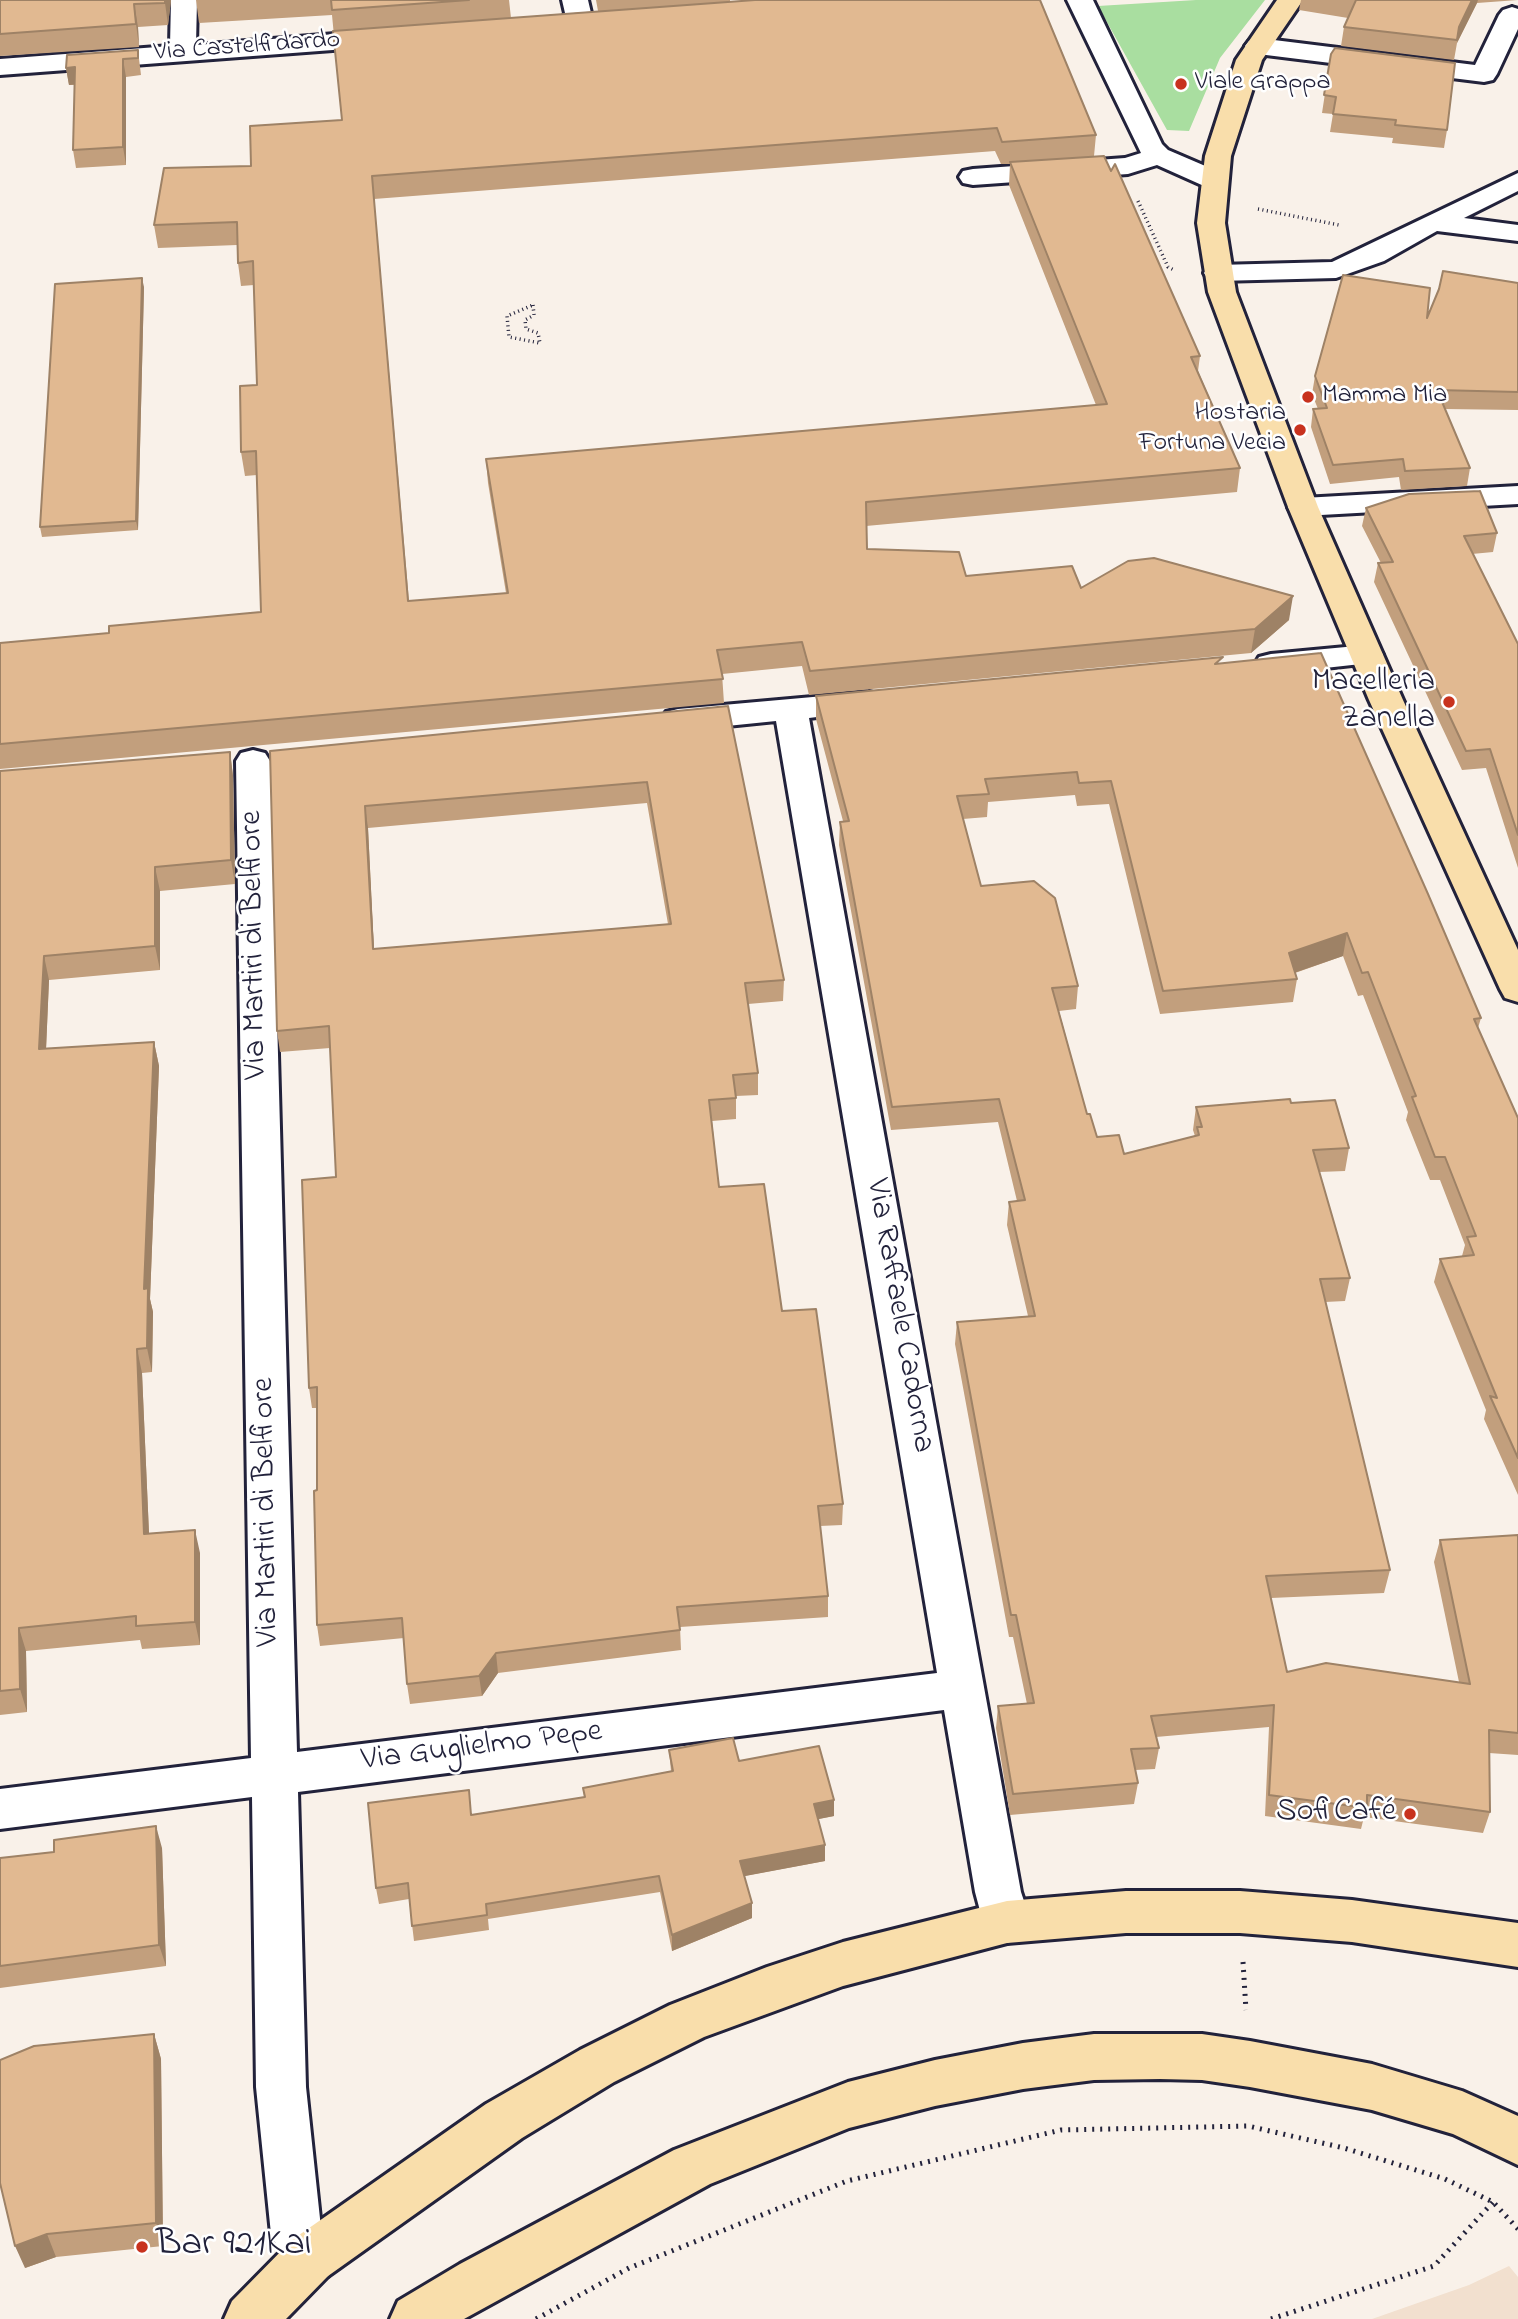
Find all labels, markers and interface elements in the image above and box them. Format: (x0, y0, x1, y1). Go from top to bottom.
street label: Via Castelfidardo (153, 26, 341, 70)
place label: Viale Grappa (1195, 68, 1330, 100)
marker: Viale Grappa (1173, 76, 1189, 92)
place label: Mamma Mia (1322, 381, 1447, 413)
marker: Mamma Mia (1300, 389, 1316, 405)
place label: Hostaria Fortuna Vecia (1139, 399, 1286, 460)
marker: Hostaria Fortuna Vecia (1292, 422, 1308, 438)
place label: Macelleria Zanella (1312, 665, 1435, 740)
marker: Macelleria Zanella (1441, 694, 1457, 710)
street label: Via Martiri di Belfiore (234, 810, 278, 1080)
street label: Via Raffaele Cadorna (855, 1176, 941, 1456)
street label: Via Martiri di Belfiore (246, 1377, 290, 1647)
street label: Via Guglielmo Pepe (360, 1714, 604, 1782)
place label: SofiCafé (1276, 1795, 1396, 1833)
marker: SofiCafé (1402, 1806, 1418, 1822)
place label: Bar 921Kai (156, 2224, 312, 2270)
marker: Bar 921Kai (134, 2239, 150, 2255)

